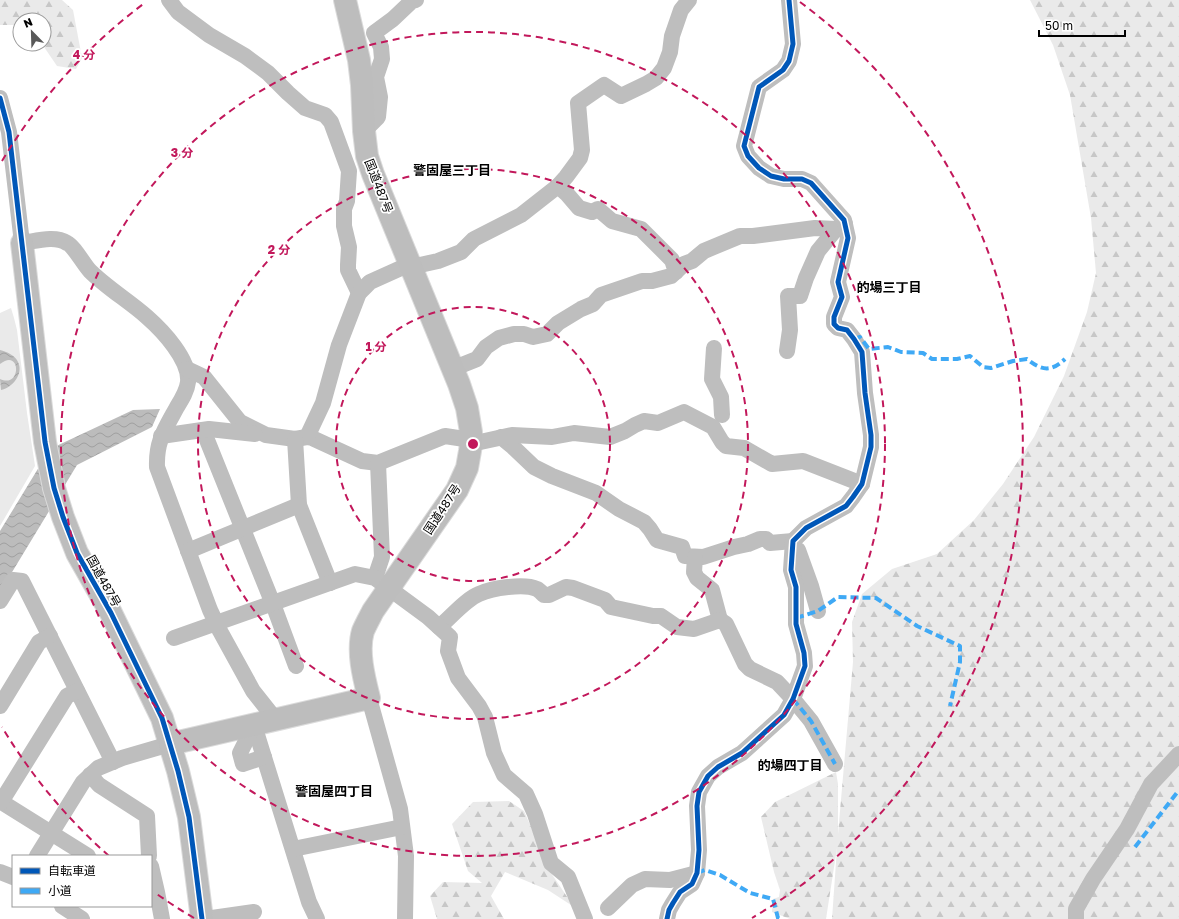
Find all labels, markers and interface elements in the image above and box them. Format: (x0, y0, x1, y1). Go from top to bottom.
north arrow (12, 12, 52, 52)
scale bar (1039, 12, 1125, 38)
text: N (22, 15, 34, 30)
text: 50 m (1045, 18, 1073, 33)
text: 4 分 (73, 47, 95, 62)
text: 3 分 (171, 145, 193, 160)
street label: 国道487号 (362, 157, 396, 215)
district label: 警固屋三丁目 (413, 162, 491, 178)
text: 2 分 (268, 242, 290, 257)
district label: 的場三丁目 (856, 279, 922, 295)
text: 1 分 (365, 339, 387, 354)
centre of rings (466, 437, 480, 451)
street label: 国道487号 (420, 481, 464, 537)
street label: 国道487号 (84, 552, 124, 610)
district label: 的場四丁目 (757, 757, 823, 773)
district label: 警固屋四丁目 (295, 783, 373, 799)
legend (12, 855, 152, 907)
text: 自転車道 (48, 863, 96, 878)
text: 小道 (48, 883, 72, 898)

